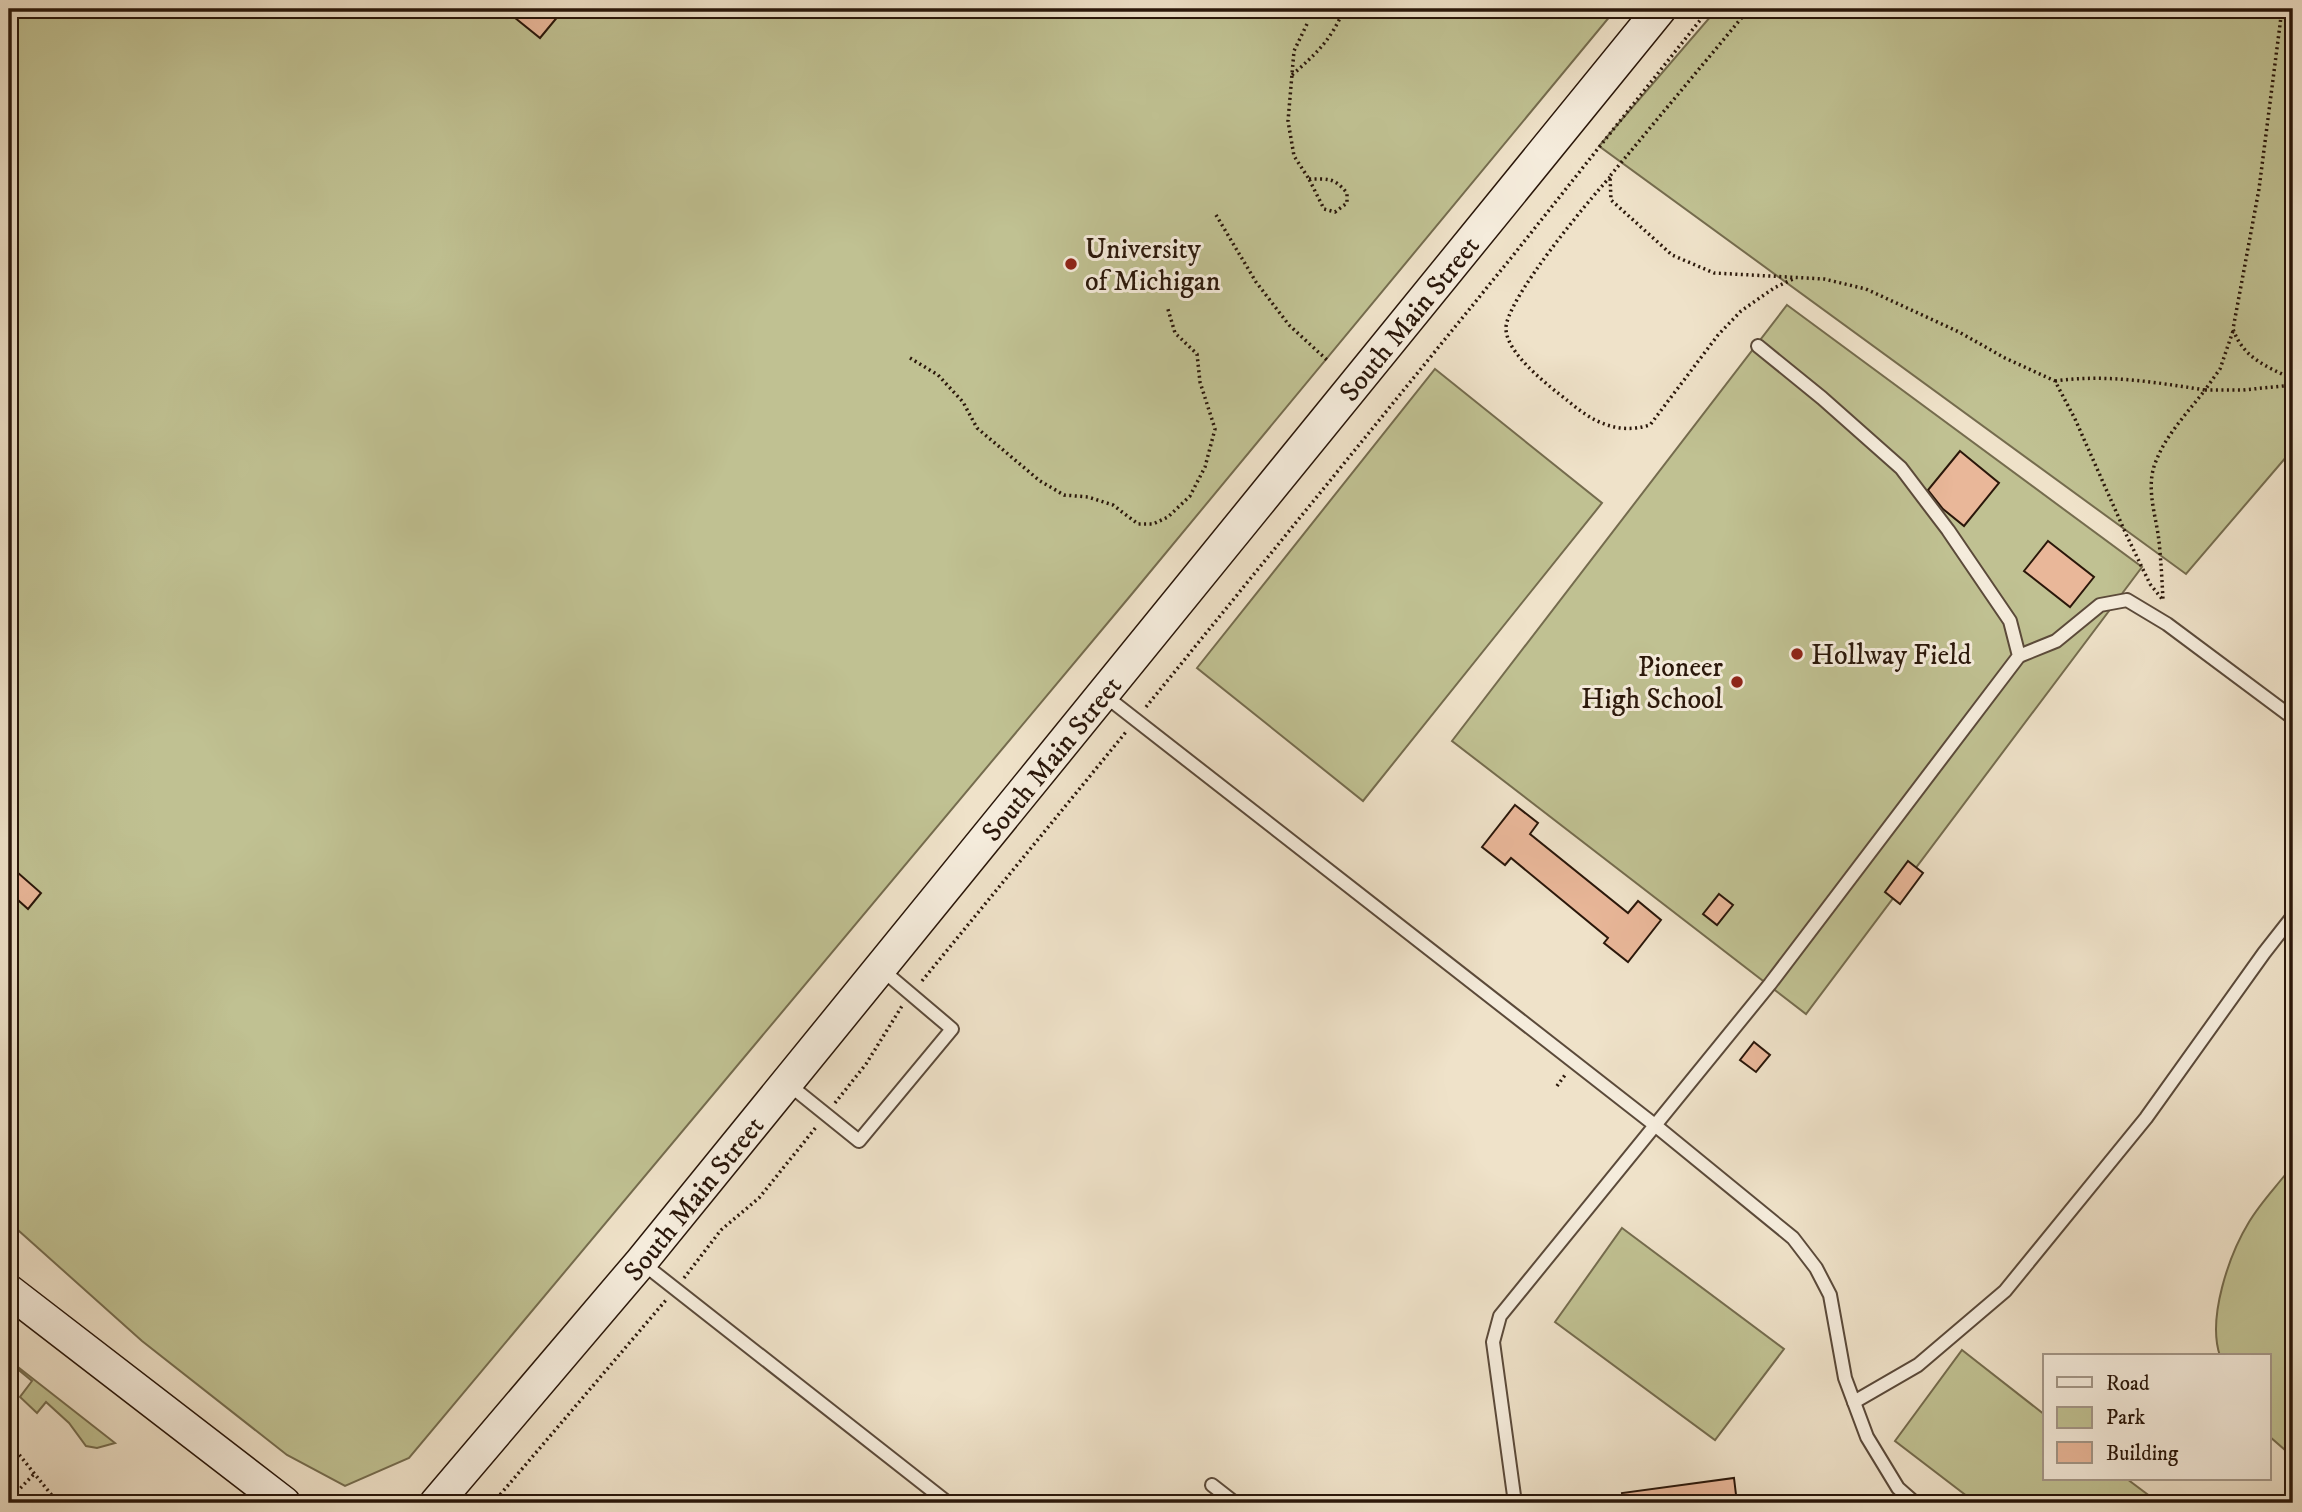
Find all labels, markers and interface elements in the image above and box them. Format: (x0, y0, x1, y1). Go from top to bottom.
street label: South Main Street (1332, 229, 1487, 409)
place label: University of Michigan (1085, 232, 1221, 299)
marker: University of Michigan (1063, 256, 1079, 272)
place label: Hollway Field (1811, 638, 1971, 673)
marker: Hollway Field (1789, 646, 1805, 662)
place label: Pioneer High School (1581, 650, 1724, 717)
street label: South Main Street (974, 669, 1130, 849)
marker: Pioneer High School (1729, 674, 1745, 690)
street label: South Main Street (617, 1109, 772, 1289)
legend (2043, 1354, 2270, 1480)
text: Road (2106, 1371, 2150, 1397)
text: Park (2106, 1405, 2146, 1431)
text: Building (2106, 1441, 2179, 1467)

